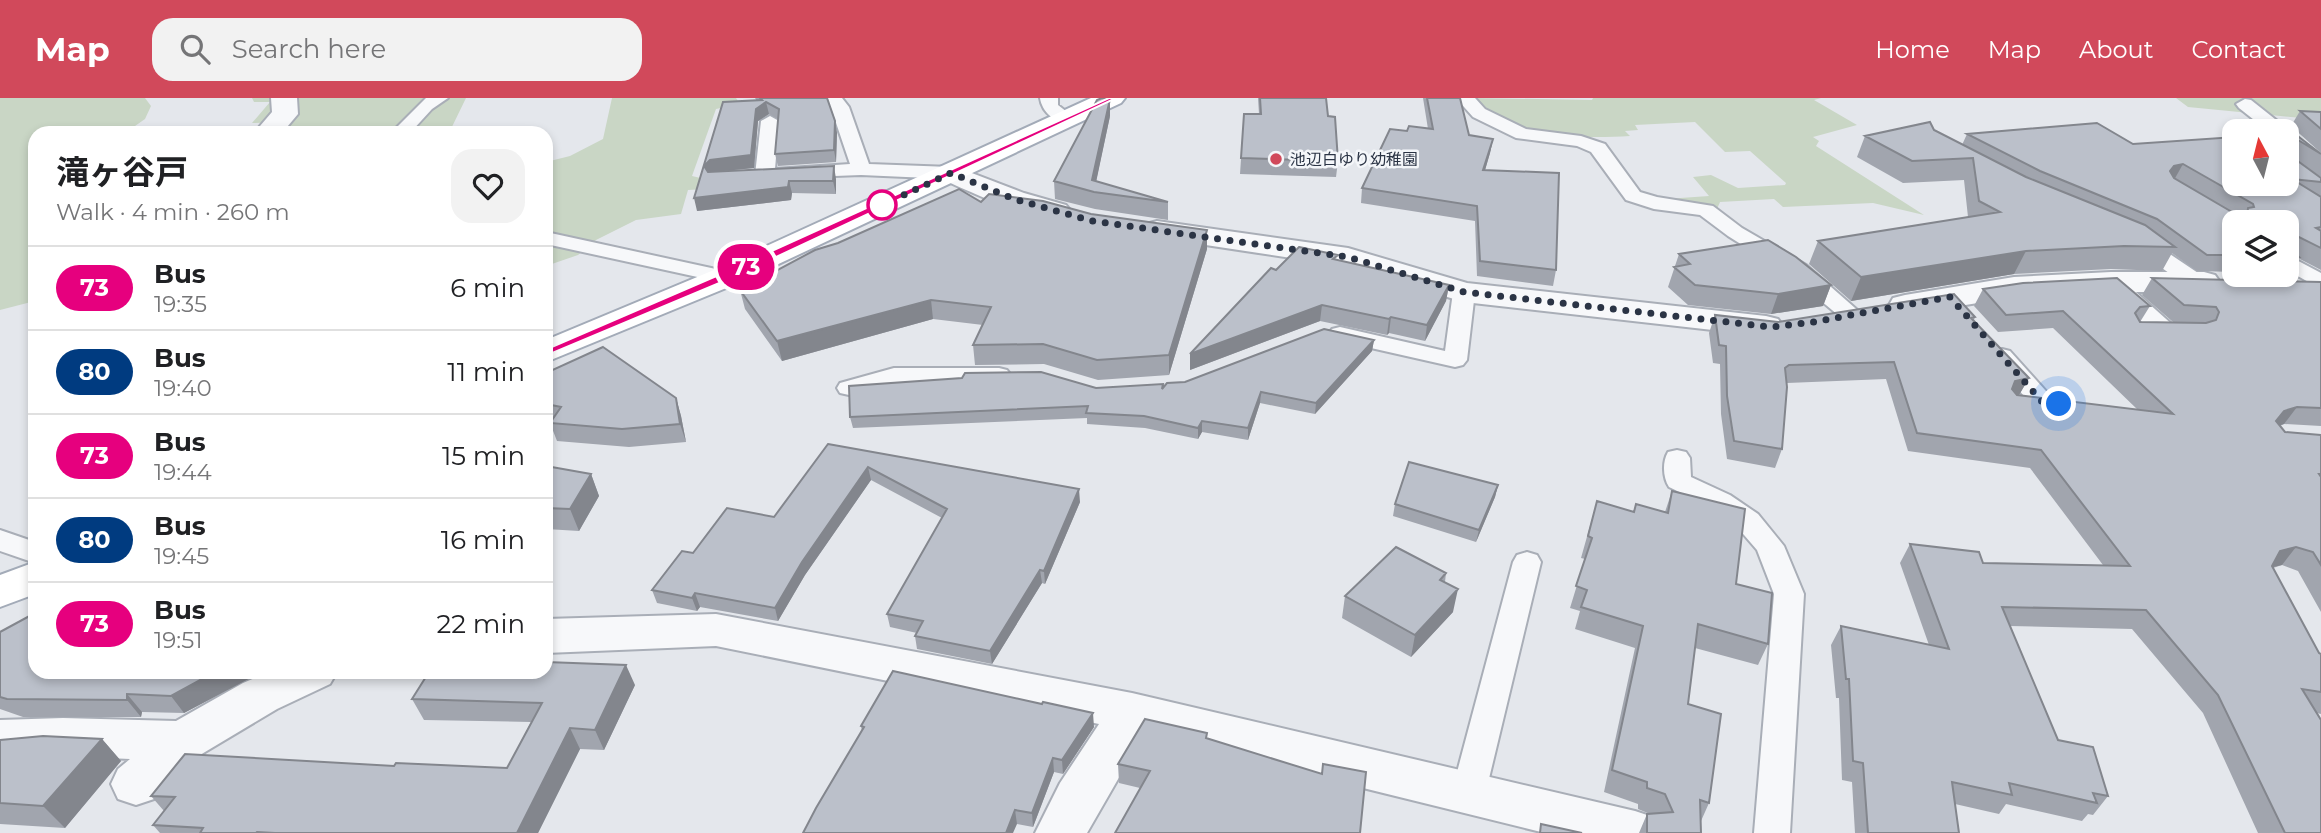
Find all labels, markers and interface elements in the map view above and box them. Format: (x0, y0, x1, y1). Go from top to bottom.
search box (152, 18, 642, 81)
text: Map (35, 29, 110, 69)
icon: search (176, 30, 214, 68)
text: Search here (232, 33, 386, 65)
text: Home (1875, 35, 1950, 64)
text: Map (1988, 35, 2041, 64)
text: About (2079, 35, 2153, 64)
text: Contact (2191, 35, 2286, 64)
north arrow (2222, 119, 2300, 196)
map controls (2222, 119, 2299, 287)
button: heart (451, 149, 525, 223)
place label: 池辺白ゆり幼稚園 (1290, 150, 1418, 169)
marker: 池辺白ゆり幼稚園 (1268, 151, 1284, 167)
text: 滝ヶ谷戸 (56, 152, 188, 192)
unlabelled marker (867, 190, 897, 220)
text: Walk · 4 min · 260 m (56, 198, 290, 226)
button: layers (2222, 210, 2299, 287)
line badge: 73 (714, 244, 778, 290)
text: 73 (732, 252, 760, 281)
text: Bus (154, 258, 206, 290)
text: 6 min (450, 272, 525, 304)
text: 73 (80, 273, 109, 302)
text: 19:35 (154, 290, 207, 318)
text: Bus (154, 342, 206, 374)
text: 11 min (447, 356, 525, 388)
text: 80 (78, 357, 111, 386)
text: 19:40 (154, 374, 212, 402)
your location (2041, 386, 2076, 421)
text: Bus (154, 426, 206, 458)
text: 15 min (442, 440, 525, 472)
text: 73 (80, 441, 109, 470)
text: 19:44 (154, 458, 212, 486)
text: Bus (154, 510, 206, 542)
text: 16 min (441, 524, 525, 556)
text: 80 (78, 525, 111, 554)
text: 19:45 (154, 542, 209, 570)
text: Bus (154, 594, 206, 626)
text: 22 min (436, 608, 525, 640)
text: 73 (80, 609, 109, 638)
text: 19:51 (154, 626, 203, 654)

